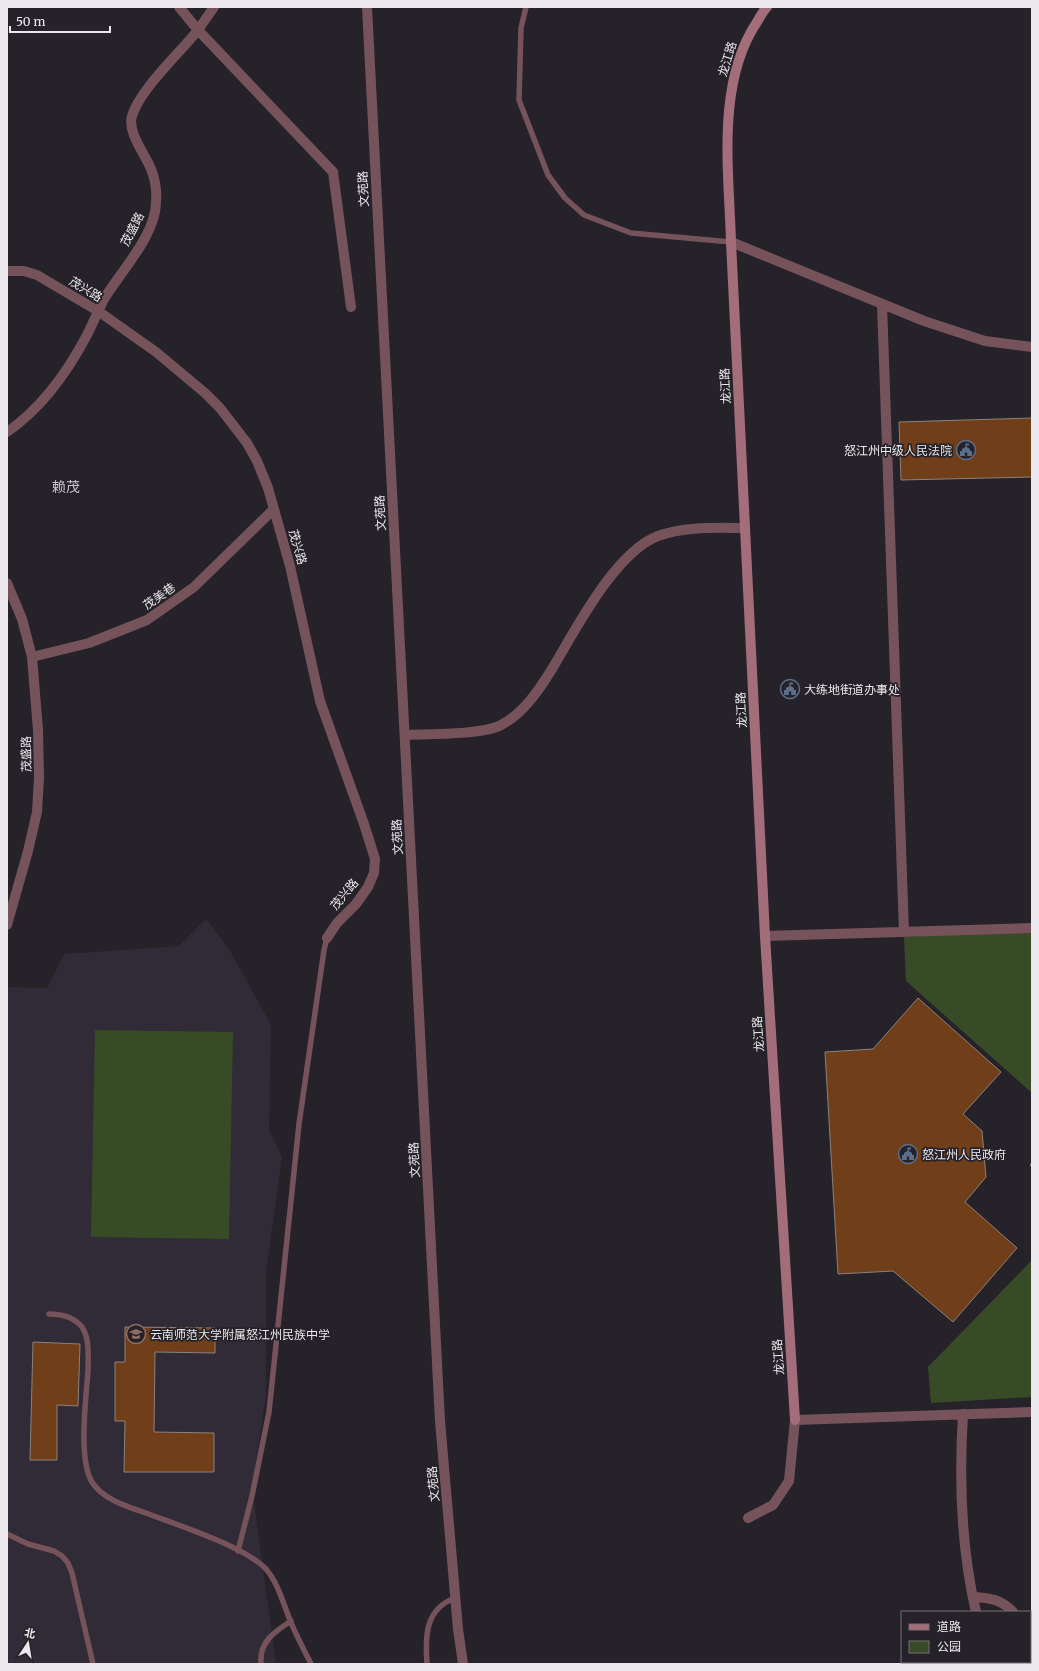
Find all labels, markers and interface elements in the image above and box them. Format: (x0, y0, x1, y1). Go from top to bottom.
scale bar (10, 8, 110, 34)
text: 50 m (16, 14, 45, 29)
street label: 龙江路 (715, 40, 739, 78)
street label: 文苑路 (355, 171, 371, 207)
street label: 茂盛路 (117, 210, 147, 248)
street label: 茂兴路 (67, 273, 105, 305)
street label: 龙江路 (717, 368, 733, 404)
public building icon: 怒江州中级人民法院 (955, 439, 977, 461)
place label: 怒江州中级人民法院 (844, 443, 952, 458)
district label: 赖茂 (52, 478, 80, 496)
street label: 文苑路 (372, 495, 388, 531)
street label: 茂兴路 (286, 528, 310, 566)
street label: 茂美巷 (140, 580, 178, 612)
public building icon: 大练地街道办事处 (779, 678, 801, 700)
place label: 大练地街道办事处 (804, 682, 900, 697)
street label: 龙江路 (733, 692, 749, 728)
street label: 茂盛路 (18, 736, 34, 772)
street label: 文苑路 (389, 819, 405, 855)
street label: 茂兴路 (327, 875, 361, 913)
street label: 龙江路 (749, 1016, 767, 1052)
street label: 文苑路 (406, 1142, 422, 1178)
public building icon: 怒江州人民政府 (897, 1143, 919, 1165)
place label: 怒江州人民政府 (922, 1147, 1006, 1162)
school or university icon: 云南师范大学附属怒江州民族中学 (125, 1323, 147, 1345)
place label: 云南师范大学附属怒江州民族中学 (150, 1327, 330, 1342)
street label: 龙江路 (769, 1339, 787, 1375)
street label: 文苑路 (424, 1465, 442, 1503)
legend (901, 1611, 1031, 1663)
text: 道路 (937, 1619, 961, 1634)
north arrow (8, 1623, 48, 1663)
text: 北 (23, 1625, 37, 1641)
text: 公园 (937, 1639, 961, 1654)

